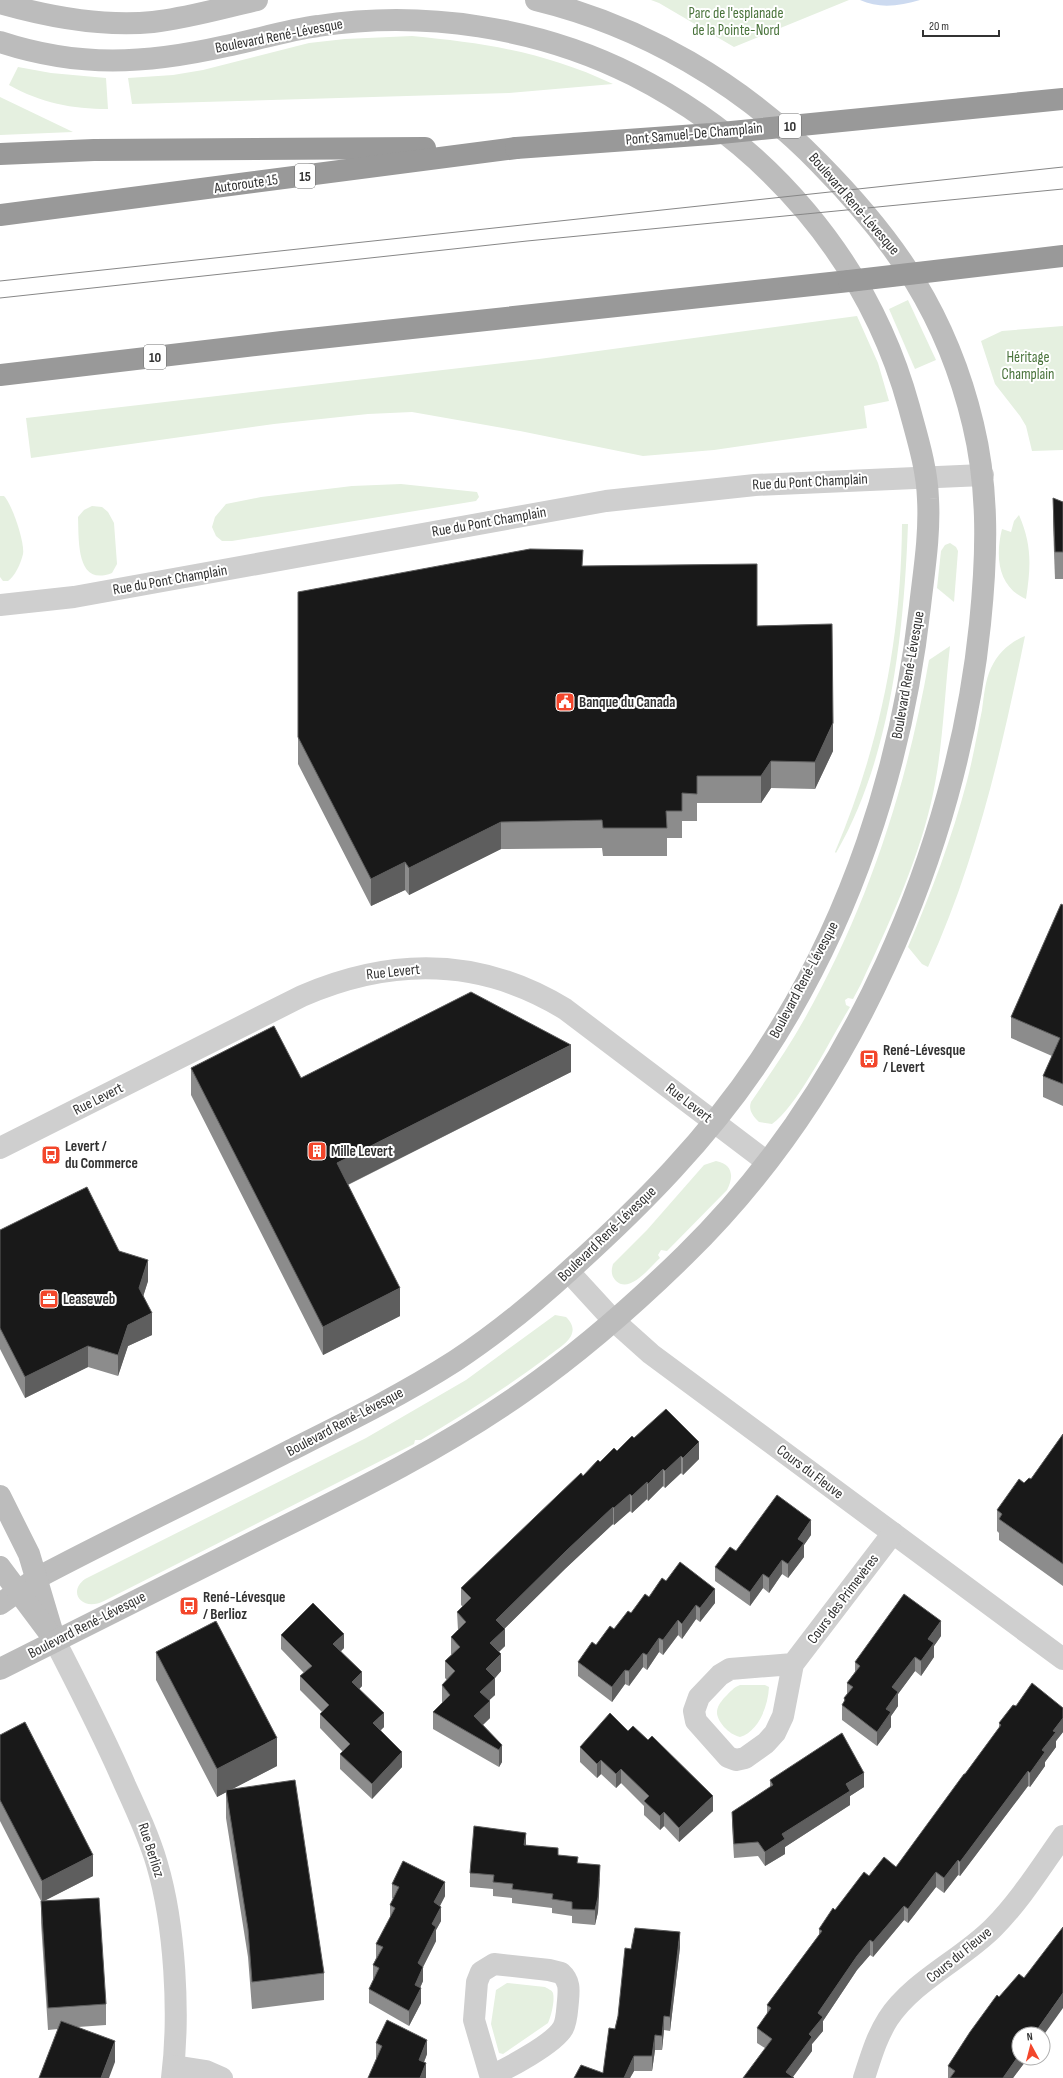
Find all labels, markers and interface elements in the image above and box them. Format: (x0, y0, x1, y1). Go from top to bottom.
park label: Parc de l'esplanade de la Pointe-Nord (689, 4, 783, 40)
scale bar (923, 12, 999, 38)
street label: Boulevard René-Lévesque (214, 14, 344, 58)
text: 20 m (929, 19, 949, 34)
road number: 10 (779, 114, 801, 138)
street label: Pont Samuel-De Champlain (625, 119, 763, 149)
street label: Boulevard René-Lévesque (804, 149, 904, 259)
road number: 15 (295, 164, 315, 188)
street label: Autoroute 15 (212, 170, 279, 198)
road number: 10 (144, 345, 166, 369)
park label: Héritage Champlain (1001, 348, 1055, 384)
street label: Rue du Pont Champlain (752, 469, 868, 495)
street label: Rue du Pont Champlain (430, 503, 548, 541)
street label: Rue du Pont Champlain (111, 561, 229, 599)
street label: Boulevard René-Lévesque (887, 610, 929, 740)
public building icon: Banque du Canada (554, 691, 576, 713)
place label: Banque du Canada (579, 693, 675, 712)
street label: Boulevard René-Lévesque (765, 918, 843, 1042)
street label: Rue Levert (365, 960, 421, 984)
place label: René-Lévesque / Levert (883, 1041, 965, 1077)
bus stop icon: René-Lévesque / Levert (858, 1048, 880, 1070)
street label: Rue Levert (70, 1078, 127, 1120)
street label: Rue Levert (662, 1079, 716, 1127)
place label: Levert / du Commerce (65, 1137, 138, 1173)
building icon: Mille Levert (306, 1140, 328, 1162)
place label: Mille Levert (331, 1142, 393, 1161)
bus stop icon: Levert / du Commerce (40, 1144, 62, 1166)
street label: Boulevard René-Lévesque (554, 1182, 660, 1286)
office icon: Leaseweb (38, 1288, 60, 1310)
place label: Leaseweb (63, 1290, 115, 1309)
street label: Boulevard René-Lévesque (283, 1383, 407, 1461)
street label: Cours du Fleuve (773, 1441, 847, 1503)
street label: Cours des Primevères (803, 1550, 883, 1648)
street label: Boulevard René-Lévesque (25, 1587, 149, 1663)
place label: René-Lévesque / Berlioz (203, 1588, 285, 1624)
bus stop icon: René-Lévesque / Berlioz (178, 1595, 200, 1617)
street label: Rue Berlioz (133, 1820, 169, 1880)
street label: Cours du Fleuve (922, 1923, 996, 1987)
north arrow (1011, 2026, 1051, 2066)
text: N (1026, 2030, 1034, 2043)

